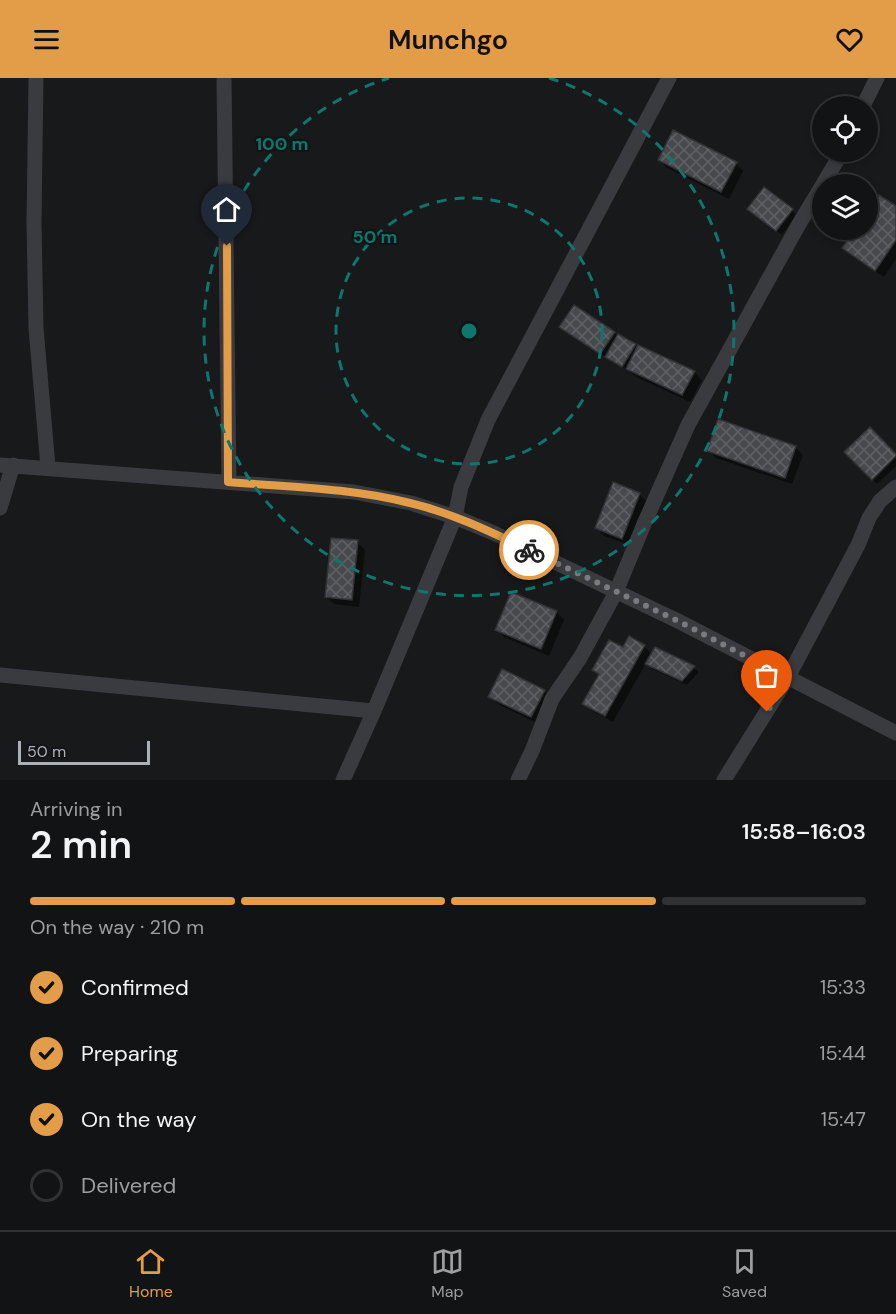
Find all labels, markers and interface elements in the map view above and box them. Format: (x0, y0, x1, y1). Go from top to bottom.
text: Munchgo (388, 22, 508, 57)
icon: menu (30, 23, 63, 56)
icon: heart (833, 23, 866, 56)
map controls (812, 96, 878, 240)
button: locate (812, 96, 878, 162)
text: 100 m (255, 132, 309, 156)
button: layers (812, 174, 878, 240)
pin (201, 184, 252, 246)
icon: home (210, 193, 243, 226)
text: 50 m (352, 225, 398, 249)
centre of rings (459, 321, 479, 341)
courier (499, 520, 559, 580)
icon: bike (513, 534, 546, 567)
pin (741, 650, 792, 712)
icon: bag (750, 659, 783, 692)
scale bar (18, 738, 150, 766)
text: 50 m (27, 741, 66, 762)
text: Arriving in (30, 796, 122, 822)
text: 15:58–16:03 (742, 817, 866, 846)
text: 2 min (30, 819, 132, 870)
text: On the way · 210 m (30, 914, 204, 940)
icon: check (30, 971, 63, 1004)
text: Confirmed (81, 973, 189, 1002)
text: 15:33 (820, 974, 866, 1000)
icon: check (30, 1037, 63, 1070)
text: Preparing (81, 1039, 178, 1068)
text: 15:44 (819, 1040, 866, 1066)
icon: check (30, 1103, 63, 1136)
text: On the way (81, 1105, 196, 1134)
text: 15:47 (821, 1106, 866, 1132)
text: Delivered (81, 1171, 176, 1200)
tab: Home (129, 1245, 173, 1302)
tab: Map (431, 1245, 464, 1302)
tab: Saved (722, 1245, 767, 1302)

